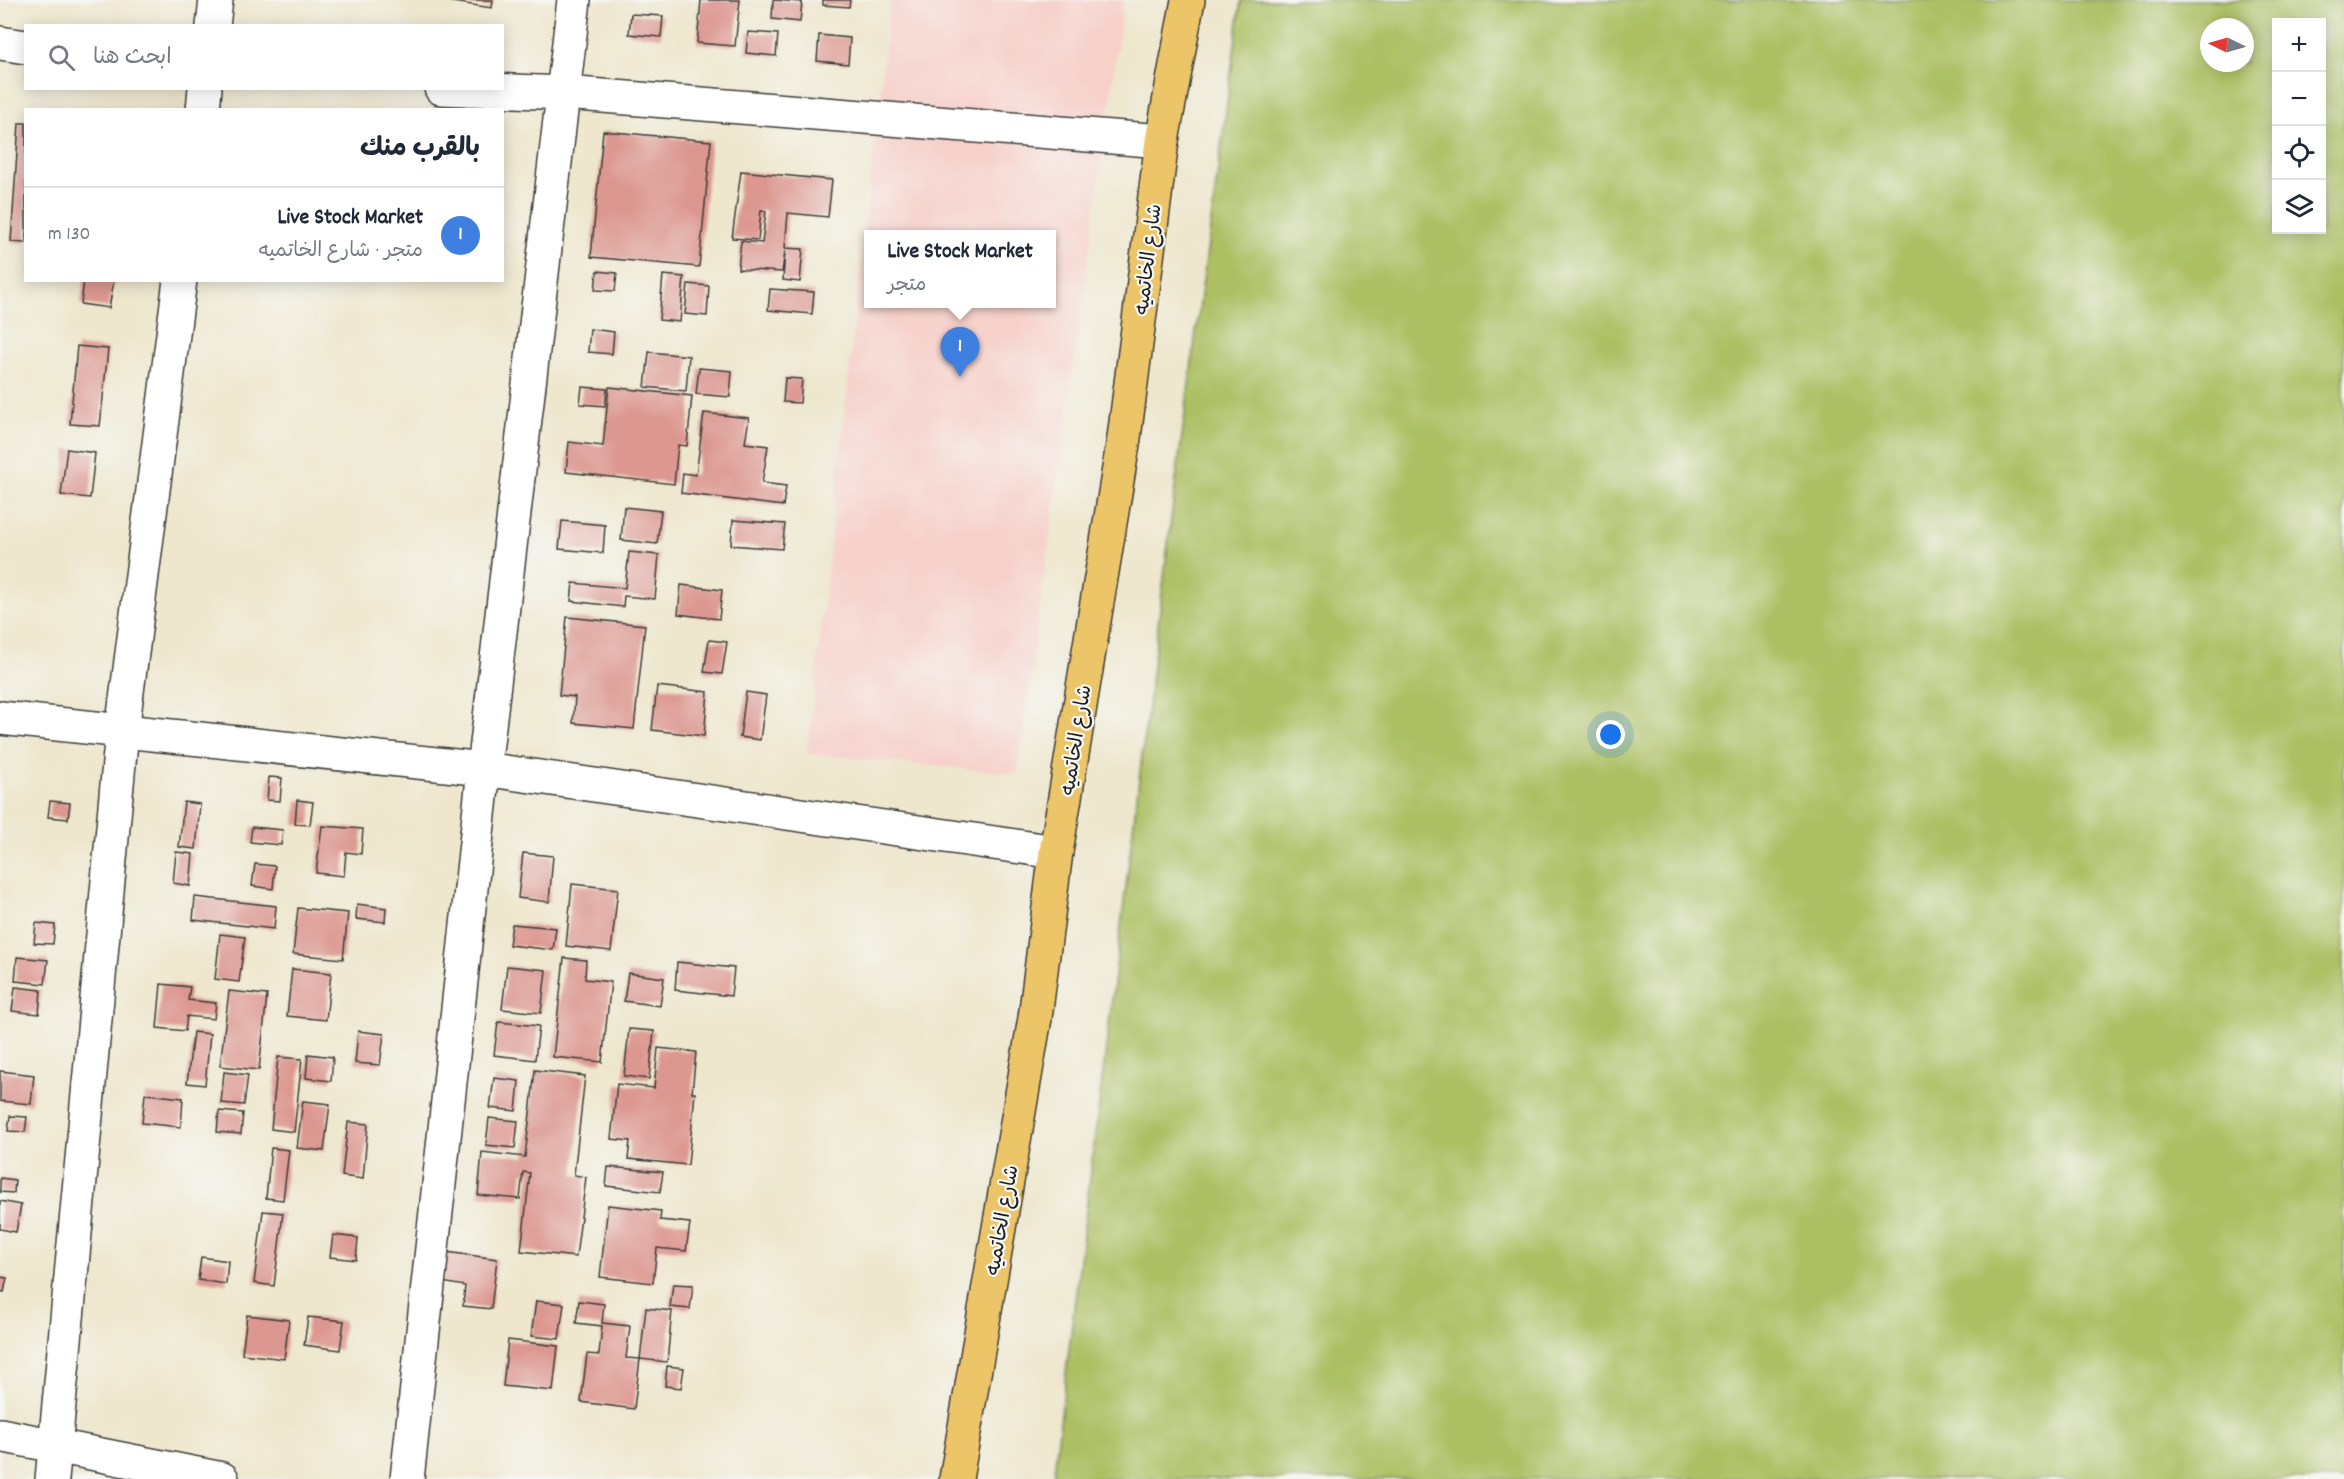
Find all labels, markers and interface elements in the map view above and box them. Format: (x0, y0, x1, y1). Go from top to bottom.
north arrow (2200, 18, 2254, 72)
map controls (2272, 18, 2326, 234)
button: + (2272, 18, 2326, 72)
search box (24, 24, 504, 90)
icon: search (45, 41, 78, 74)
text: ابحث هنا (93, 43, 172, 74)
button: − (2272, 72, 2326, 126)
button: locate (2272, 126, 2326, 180)
text: بالقرب منك (360, 131, 480, 168)
button: layers (2272, 180, 2326, 234)
street label: شارع الخاتميه (1129, 202, 1171, 316)
text: Live Stock Market (277, 203, 423, 234)
text: 130 m (48, 221, 91, 249)
text: 1 (458, 221, 463, 249)
popup (864, 230, 1056, 308)
text: Live Stock Market (887, 237, 1033, 268)
text: متجر · شارع الخاتميه (259, 238, 423, 266)
text: متجر (887, 272, 926, 300)
pin: 1 (940, 328, 980, 377)
street label: شارع الخاتميه (1055, 683, 1101, 798)
your location (1596, 720, 1625, 749)
street label: شارع الخاتميه (980, 1163, 1027, 1278)

